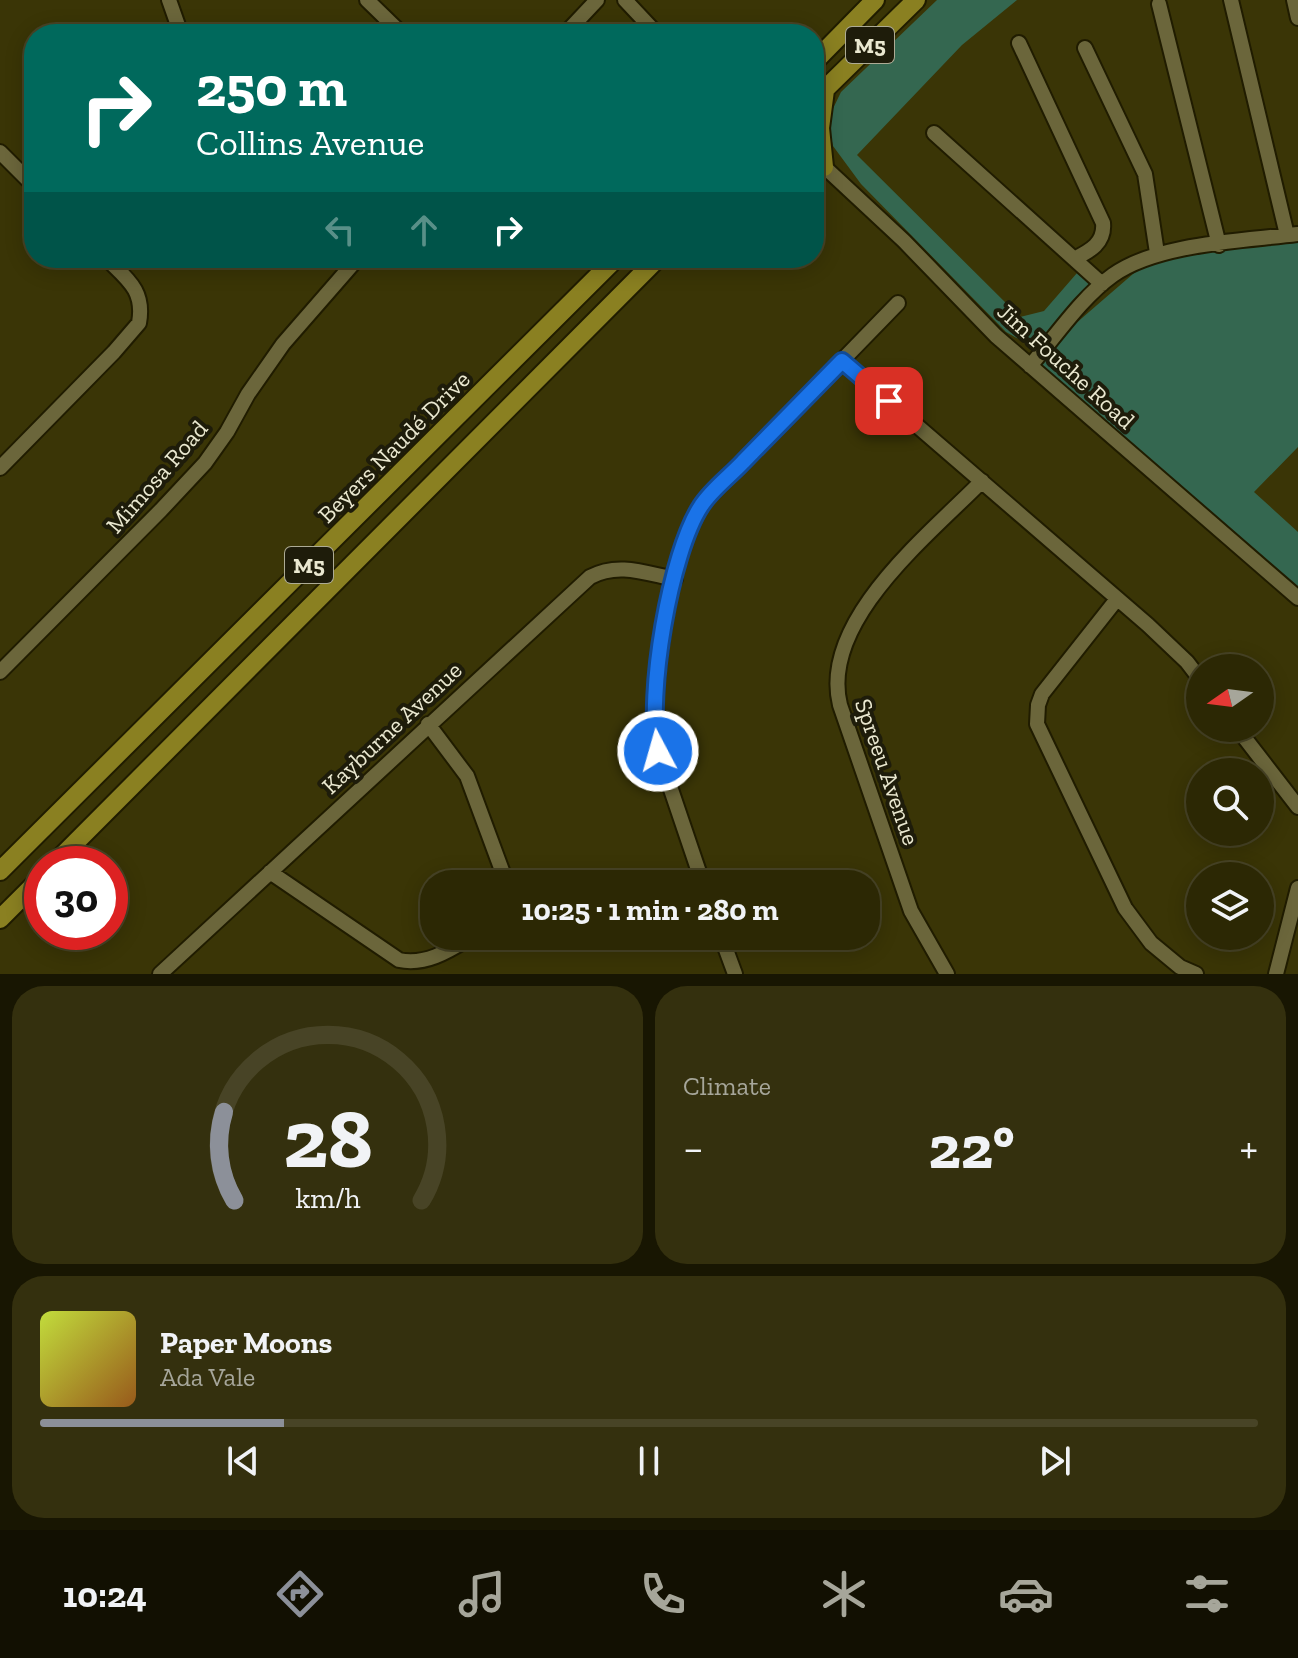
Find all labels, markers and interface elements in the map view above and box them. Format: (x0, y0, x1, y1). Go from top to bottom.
road number: M5 (846, 27, 894, 63)
text: 250 m (196, 53, 347, 120)
icon: right (64, 56, 168, 160)
text: Collins Avenue (196, 121, 425, 164)
icon: left (318, 208, 362, 252)
icon: ahead (402, 208, 446, 252)
icon: right (486, 208, 530, 252)
street label: Jim Fouche Road (992, 296, 1141, 435)
street label: Beyers Naudé Drive (312, 365, 476, 529)
pin (855, 367, 923, 435)
icon: arrive (867, 379, 911, 423)
street label: Mimosa Road (100, 414, 214, 539)
road number: M5 (285, 547, 333, 583)
north arrow (1186, 654, 1274, 742)
map controls (1186, 654, 1274, 950)
street label: Kayburne Avenue (316, 655, 468, 800)
street label: Spreeu Avenue (849, 695, 926, 849)
position arrow (616, 709, 700, 793)
button: search (1186, 758, 1274, 846)
speed limit sign: 30 (24, 846, 128, 950)
button: layers (1186, 862, 1274, 950)
text: 10:25 · 1 min · 280 m (521, 892, 779, 928)
text: Climate (683, 1070, 771, 1102)
text: 28 (283, 1088, 372, 1188)
text: 22° (928, 1111, 1015, 1183)
text: − (683, 1121, 704, 1174)
text: + (1239, 1121, 1258, 1174)
text: km/h (295, 1181, 360, 1215)
text: Paper Moons (160, 1325, 332, 1361)
text: Ada Vale (160, 1361, 255, 1393)
icon: previous (221, 1439, 265, 1483)
icon: pause (627, 1439, 671, 1483)
icon: next (1033, 1439, 1077, 1483)
icon: directions (272, 1566, 328, 1622)
icon: music (454, 1566, 510, 1622)
icon: phone (635, 1566, 691, 1622)
icon: climate (816, 1566, 872, 1622)
icon: car (998, 1566, 1054, 1622)
icon: filters (1179, 1566, 1235, 1622)
text: 10:24 (63, 1573, 147, 1616)

